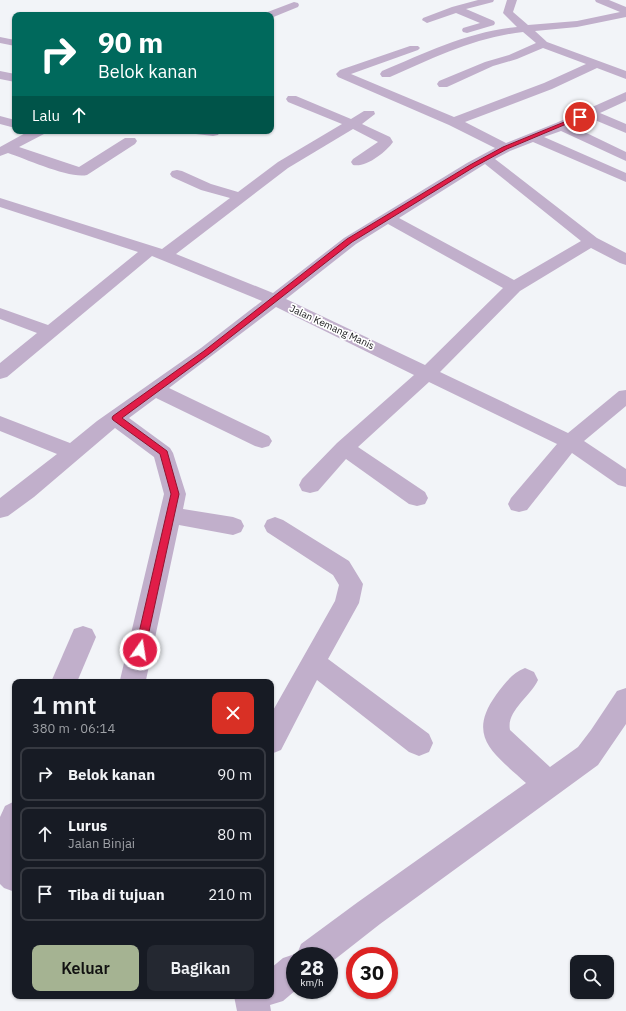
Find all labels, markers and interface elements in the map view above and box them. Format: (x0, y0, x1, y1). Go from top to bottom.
text: 90 m (98, 24, 163, 61)
icon: right (32, 28, 84, 80)
text: Belok kanan (98, 60, 197, 83)
pin (563, 100, 597, 134)
icon: ahead (68, 104, 90, 126)
text: Lalu (32, 106, 60, 125)
icon: arrive (569, 106, 591, 128)
street label: Jalan Kemang Manis (288, 302, 377, 352)
position arrow (119, 629, 161, 671)
text: 1 mnt (32, 689, 96, 721)
button: close (212, 692, 254, 734)
text: 380 m · 06:14 (32, 720, 115, 737)
icon: right (34, 763, 56, 785)
text: Belok kanan (68, 765, 155, 784)
text: 90 m (217, 765, 252, 784)
text: Lurus (68, 816, 107, 835)
icon: ahead (34, 823, 56, 845)
text: 80 m (217, 825, 252, 844)
text: Jalan Binjai (68, 835, 135, 852)
icon: arrive (34, 883, 56, 905)
text: Tiba di tujuan (68, 885, 165, 904)
text: 210 m (208, 885, 252, 904)
button: Keluar (32, 945, 139, 991)
button: Bagikan (147, 945, 254, 991)
speed limit sign: 30 (346, 947, 398, 999)
text: 28 (300, 954, 324, 981)
map controls (570, 955, 614, 999)
button: search (570, 955, 614, 999)
text: km/h (300, 976, 324, 989)

